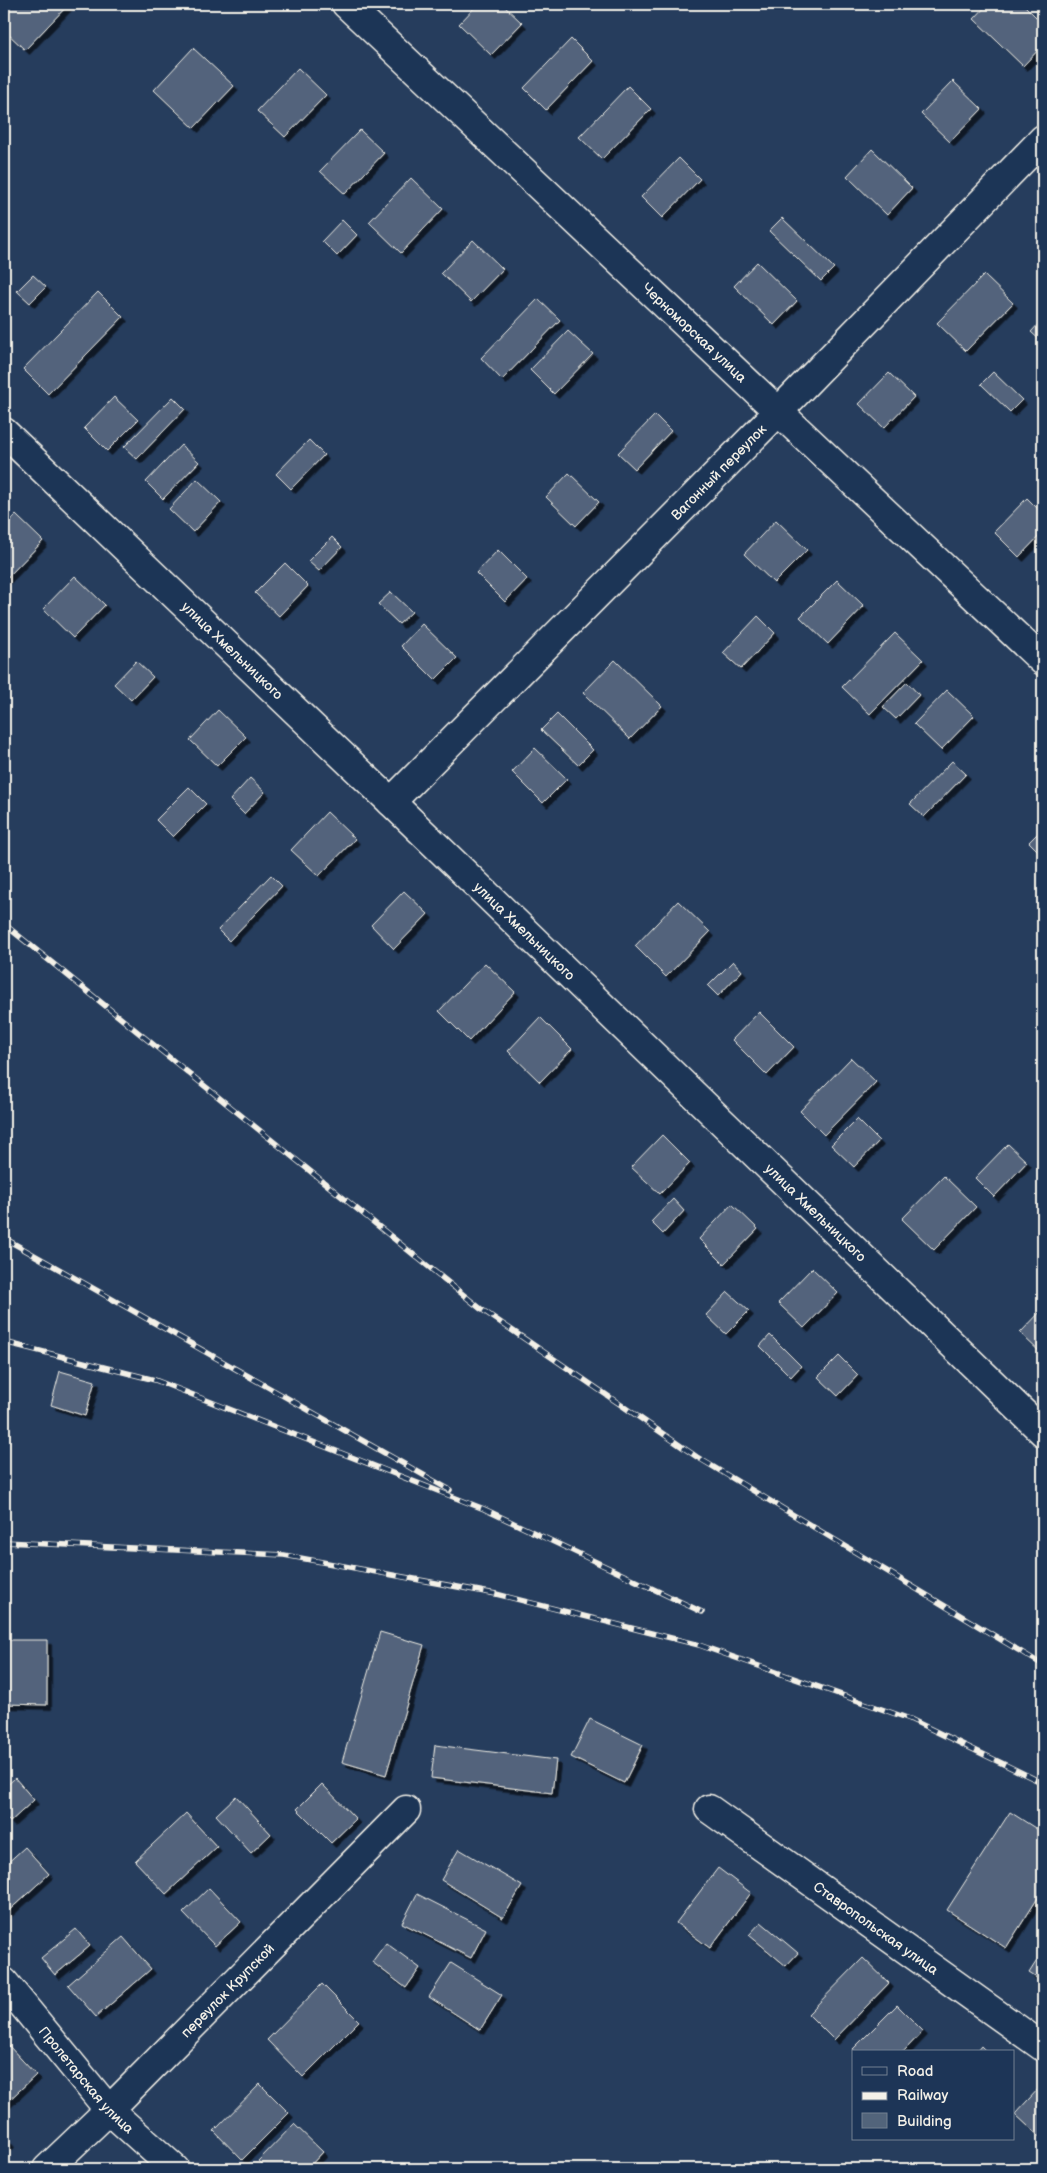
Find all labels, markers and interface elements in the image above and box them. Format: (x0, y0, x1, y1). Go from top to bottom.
street label: Черноморская улица (639, 279, 751, 386)
street label: Вагонный переулок (667, 420, 770, 523)
street label: улица Хмельницкого (178, 598, 287, 703)
street label: улица Хмельницкого (470, 878, 579, 984)
street label: улица Хмельницкого (762, 1160, 870, 1265)
street label: Ставропольская улица (810, 1878, 942, 1979)
street label: переулок Крупской (177, 1940, 278, 2041)
street label: Пролетарская улица (35, 2023, 138, 2137)
legend (852, 2050, 1014, 2140)
text: Road (897, 2062, 933, 2081)
text: Railway (897, 2086, 948, 2105)
text: Building (897, 2112, 952, 2131)

